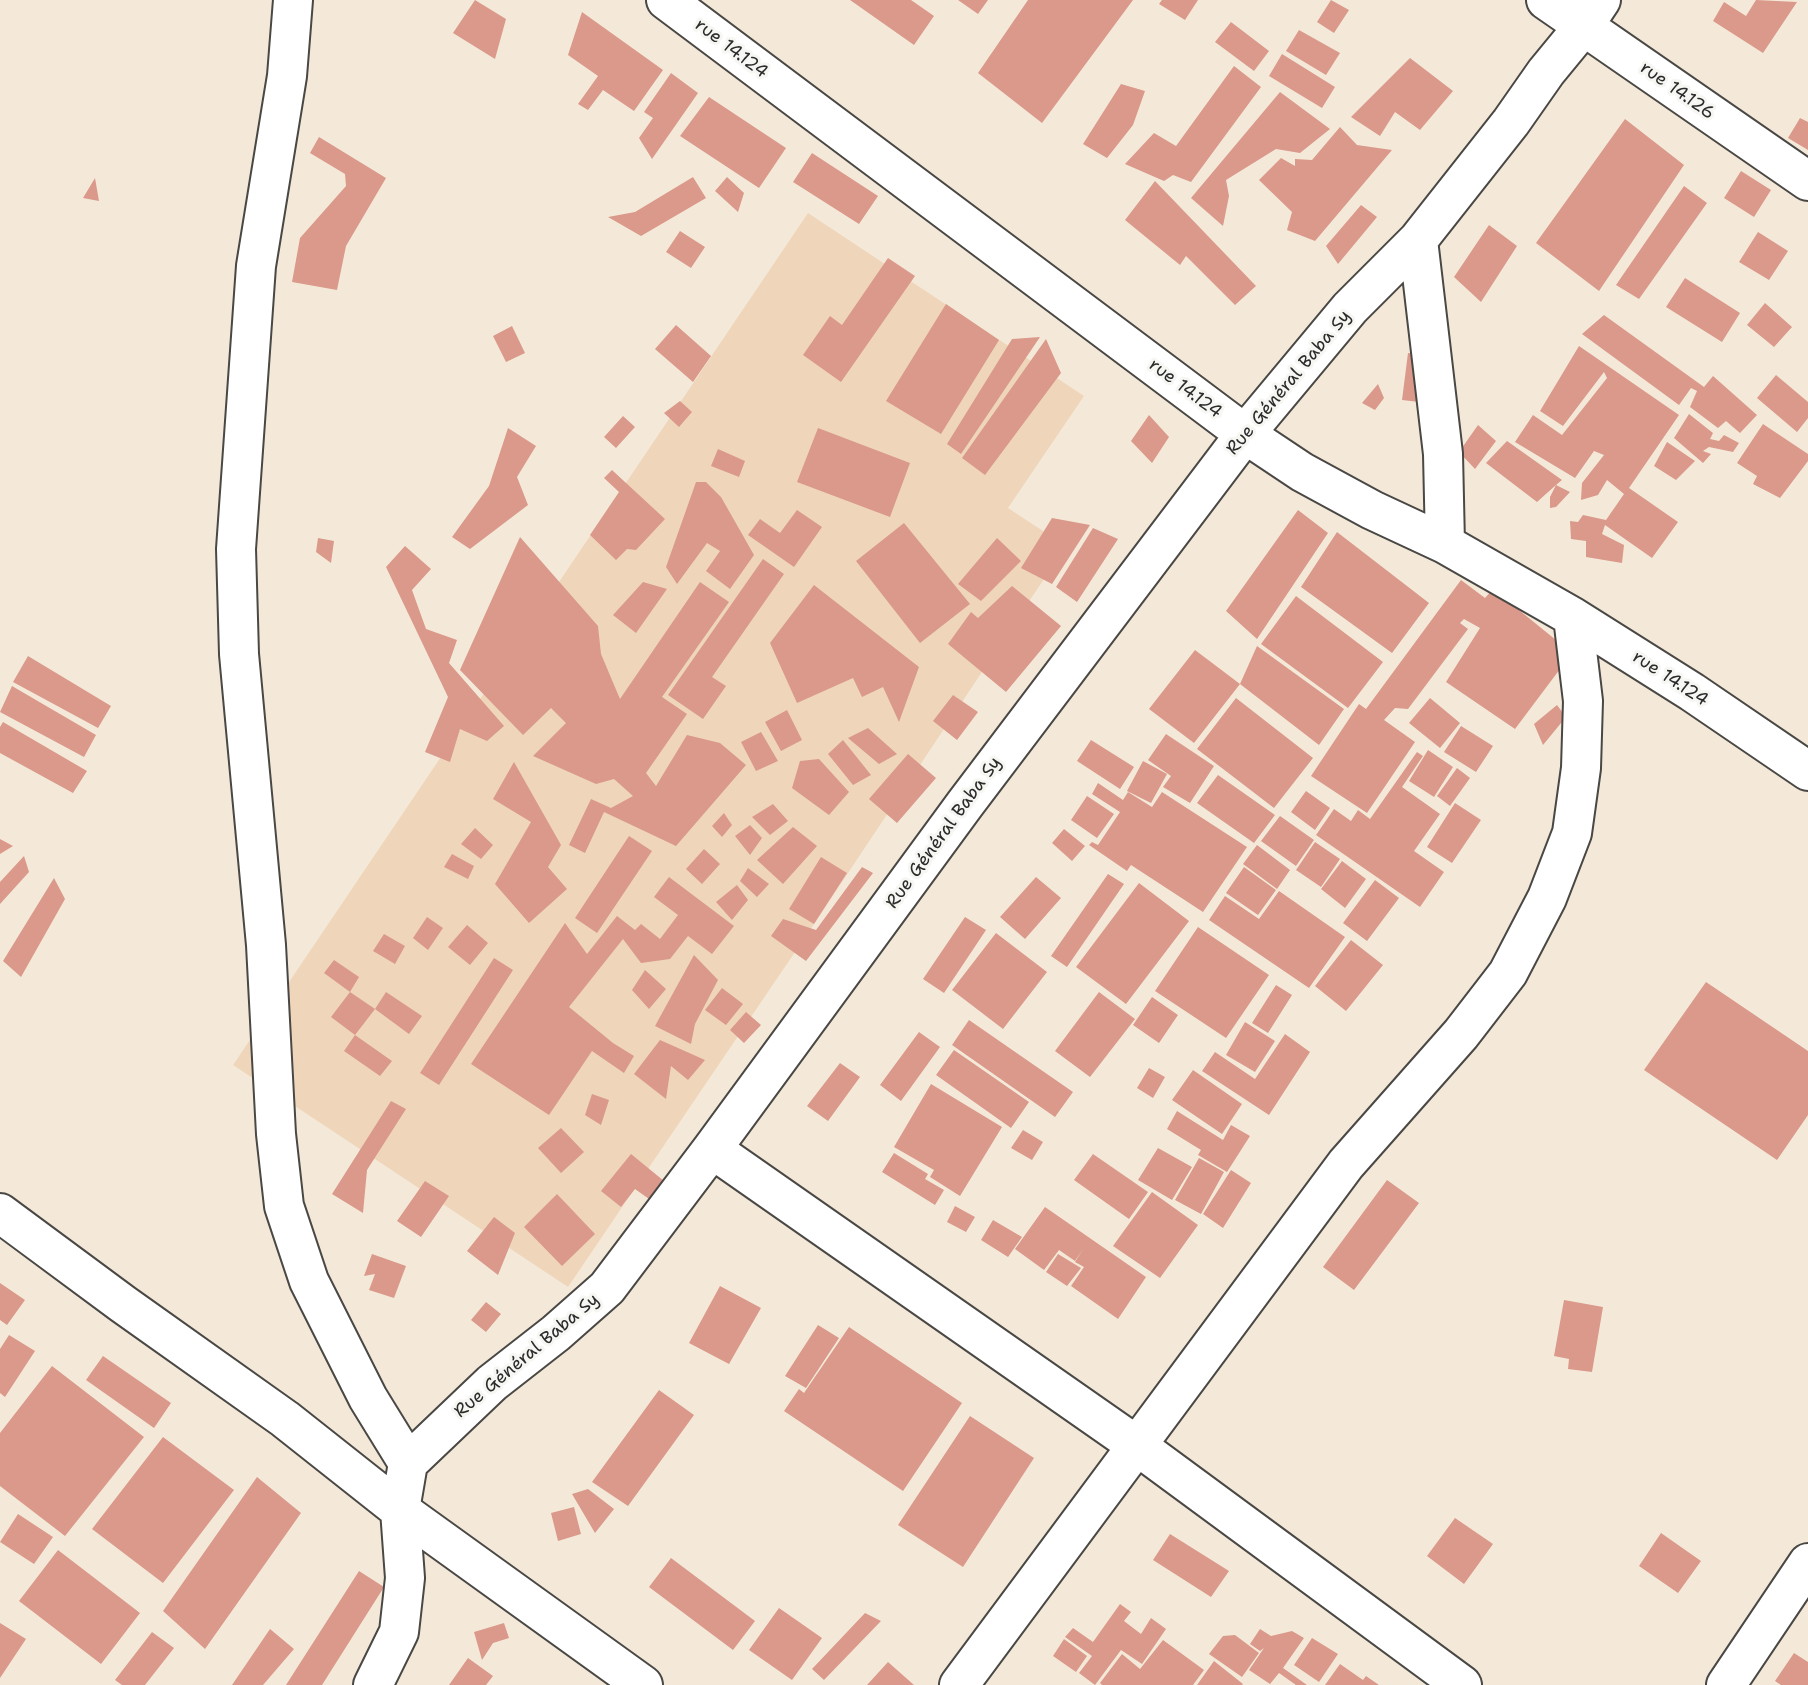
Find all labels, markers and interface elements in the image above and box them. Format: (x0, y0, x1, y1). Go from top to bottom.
street label: rue 14.124 (690, 14, 772, 84)
street label: rue 14.126 (1635, 57, 1719, 125)
street label: Rue Général Baba Sy (1222, 306, 1356, 460)
street label: rue 14.124 (1144, 354, 1226, 424)
street label: rue 14.124 (1628, 647, 1712, 711)
street label: Rue Général Baba Sy (882, 753, 1006, 913)
street label: Rue Général Baba Sy (450, 1289, 604, 1423)

